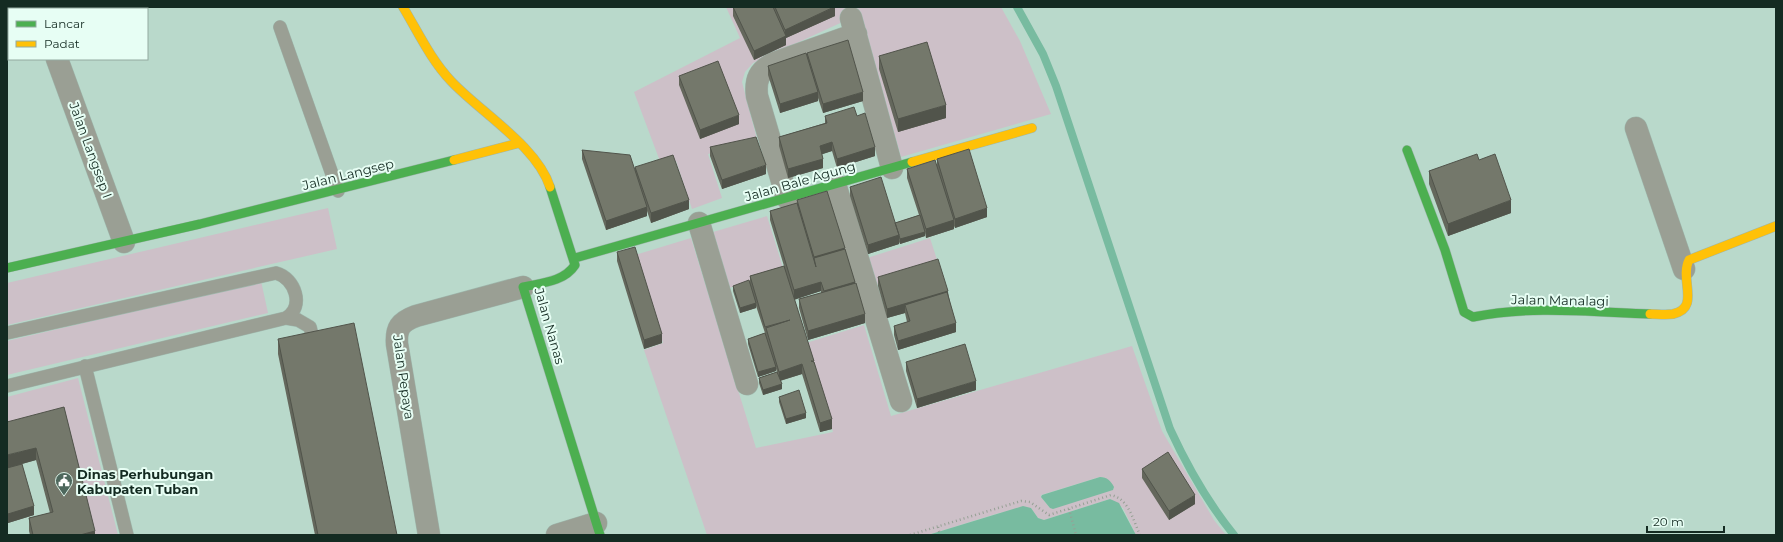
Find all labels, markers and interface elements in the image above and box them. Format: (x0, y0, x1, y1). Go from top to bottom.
legend (8, 8, 148, 60)
text: Lancar (44, 16, 85, 31)
text: Padat (44, 36, 80, 51)
street label: Jalan Langsep I (66, 99, 116, 200)
street label: Jalan Langsep (300, 155, 396, 193)
street label: Jalan Bale Agung (742, 158, 857, 205)
street label: Jalan Nanas (531, 285, 569, 366)
street label: Jalan Manalagi (1510, 291, 1609, 309)
street label: Jalan Pepaya (390, 333, 418, 420)
place label: Dinas Perhubungan Kabupaten Tuban (77, 466, 213, 497)
public building icon: Dinas Perhubungan Kabupaten Tuban (54, 471, 74, 496)
scale bar (1647, 508, 1724, 534)
text: 20 m (1653, 514, 1684, 529)

